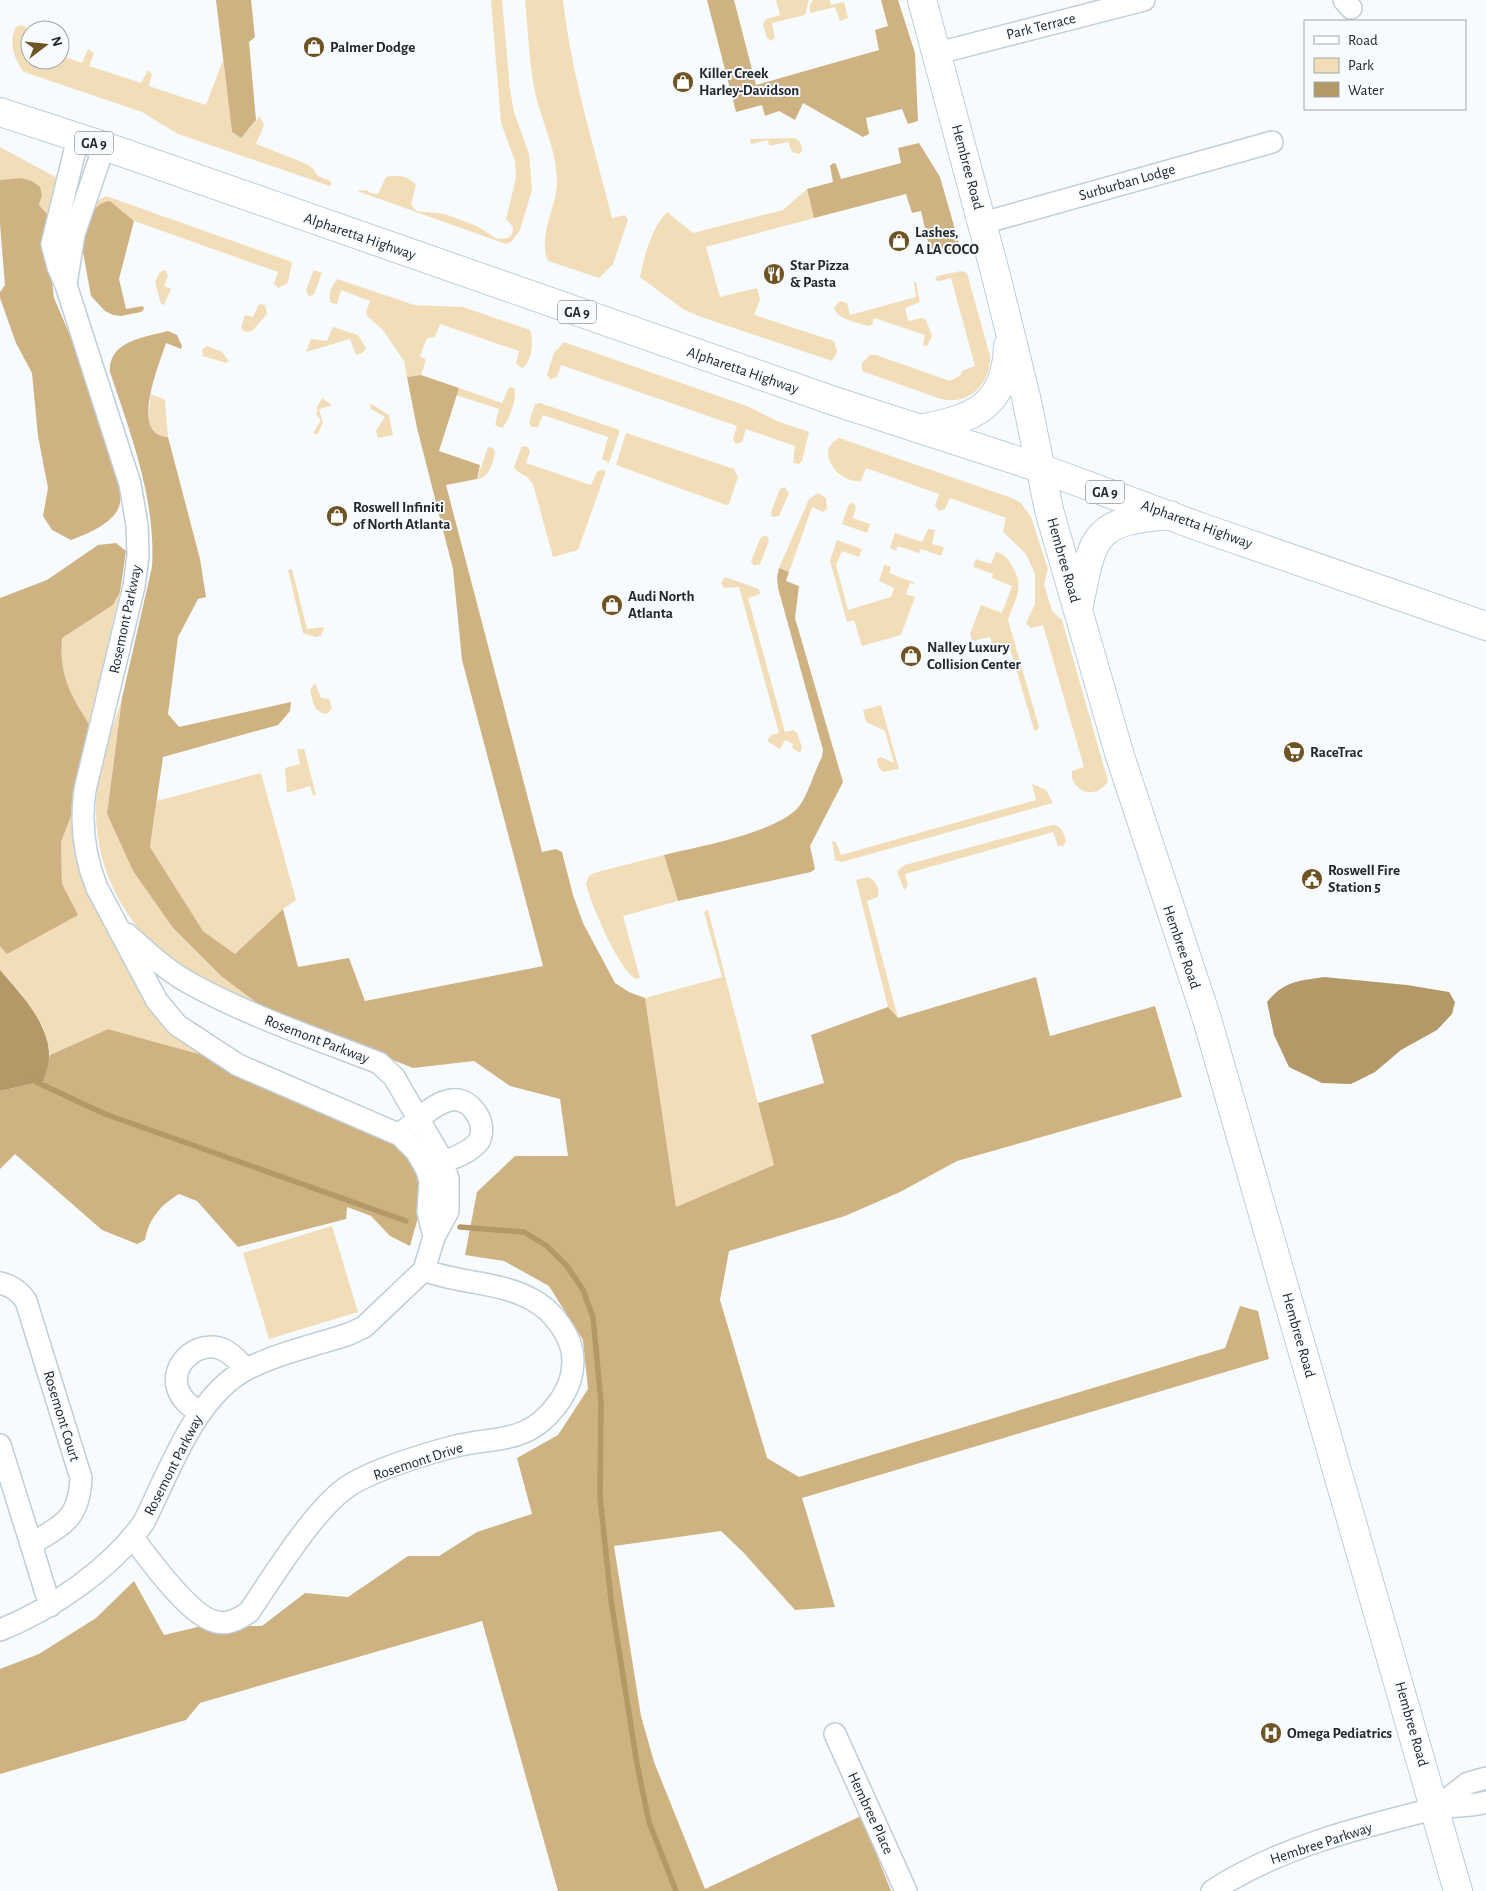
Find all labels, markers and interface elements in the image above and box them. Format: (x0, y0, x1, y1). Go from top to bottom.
street label: Park Terrace (1005, 11, 1077, 42)
north arrow (20, 20, 70, 70)
legend (1304, 20, 1466, 110)
text: Road (1348, 33, 1378, 48)
text: N (48, 35, 65, 48)
shop icon: Palmer Dodge (302, 35, 326, 59)
place label: Palmer Dodge (330, 40, 415, 55)
text: Park (1348, 58, 1374, 73)
place label: Killer Creek Harley-Davidson (699, 66, 799, 98)
shop icon: Killer Creek Harley-Davidson (671, 70, 695, 94)
text: Water (1348, 83, 1384, 98)
street label: Hembree Road (949, 123, 986, 212)
road number: GA 9 (75, 132, 113, 154)
street label: Surburban Lodge (1077, 162, 1177, 203)
street label: Alpharetta Highway (302, 210, 418, 263)
place label: Lashes, A LA COCO (915, 225, 979, 257)
shop icon: Lashes, A LA COCO (887, 229, 911, 253)
place label: Star Pizza & Pasta (790, 258, 849, 290)
restaurant icon: Star Pizza & Pasta (762, 262, 786, 286)
road number: GA 9 (558, 300, 596, 324)
street label: Alpharetta Highway (685, 344, 801, 397)
road number: GA 9 (1086, 481, 1124, 504)
street label: Alpharetta Highway (1139, 497, 1255, 552)
place label: Roswell Infiniti of North Atlanta (353, 500, 450, 532)
shop icon: Roswell Infiniti of North Atlanta (325, 504, 349, 528)
street label: Hembree Road (1044, 516, 1083, 604)
street label: Rosemont Parkway (107, 563, 144, 675)
place label: Audi North Atlanta (628, 589, 694, 621)
shop icon: Audi North Atlanta (600, 593, 624, 617)
place label: Nalley Luxury Collision Center (927, 640, 1022, 672)
shop icon: Nalley Luxury Collision Center (899, 644, 923, 668)
supermarket icon: RaceTrac (1282, 740, 1306, 764)
place label: RaceTrac (1310, 745, 1363, 760)
place label: Roswell Fire Station 5 (1328, 863, 1400, 895)
public building icon: Roswell Fire Station 5 (1300, 867, 1324, 891)
street label: Hembree Road (1160, 903, 1203, 991)
street label: Rosemont Parkway (262, 1013, 372, 1067)
street label: Hembree Road (1279, 1291, 1318, 1379)
street label: Rosemont Court (41, 1369, 82, 1463)
street label: Rosemont Parkway (142, 1412, 206, 1518)
street label: Rosemont Drive (372, 1440, 465, 1483)
street label: Hembree Road (1392, 1680, 1431, 1768)
hospital icon: Omega Pediatrics (1259, 1721, 1283, 1745)
place label: Omega Pediatrics (1287, 1726, 1392, 1741)
street label: Hembree Place (845, 1770, 896, 1857)
street label: Hembree Parkway (1268, 1820, 1375, 1867)

